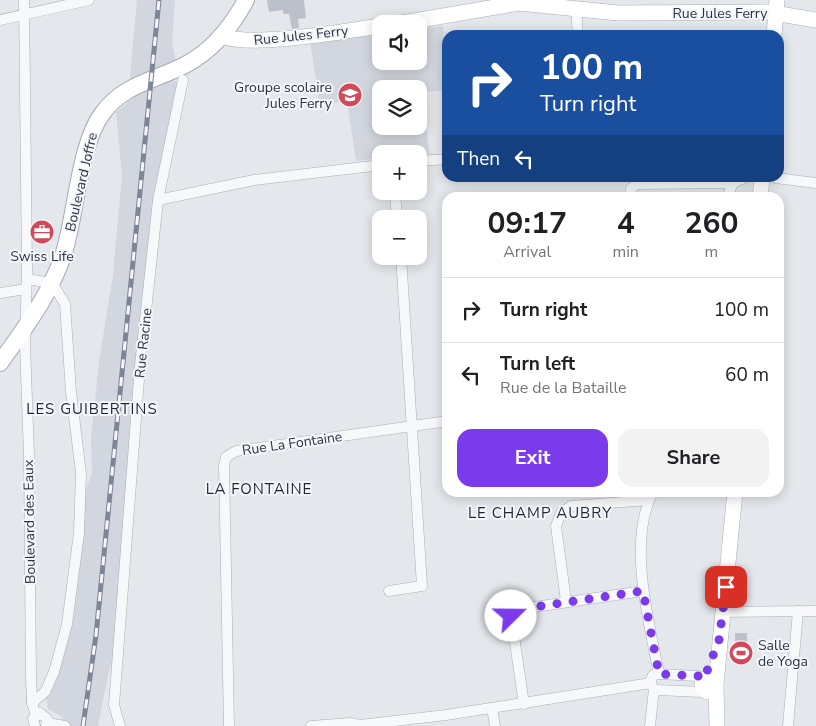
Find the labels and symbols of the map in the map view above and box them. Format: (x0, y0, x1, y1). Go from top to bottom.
street label: Rue Jules Ferry (672, 4, 768, 23)
street label: Rue Jules Ferry (253, 21, 350, 50)
place label: Groupe scolaire Jules Ferry (234, 78, 333, 113)
school or university icon: Groupe scolaire Jules Ferry (337, 82, 363, 108)
street label: Boulevard Joffre (61, 131, 102, 234)
office icon: Swiss Life (29, 219, 55, 245)
place label: Swiss Life (10, 247, 74, 266)
street label: Rue Racine (130, 307, 157, 379)
district label: LES GUIBERTINS (26, 399, 158, 419)
street label: Rue La Fontaine (241, 427, 343, 460)
street label: Boulevard des Eaux (19, 459, 40, 584)
district label: LA FONTAINE (206, 479, 312, 499)
district label: LE CHAMP AUBRY (468, 503, 612, 523)
pin (705, 566, 747, 608)
position arrow (484, 589, 536, 641)
place label: Salle de Yoga (758, 636, 808, 671)
sports icon: Salle de Yoga (728, 640, 754, 666)

